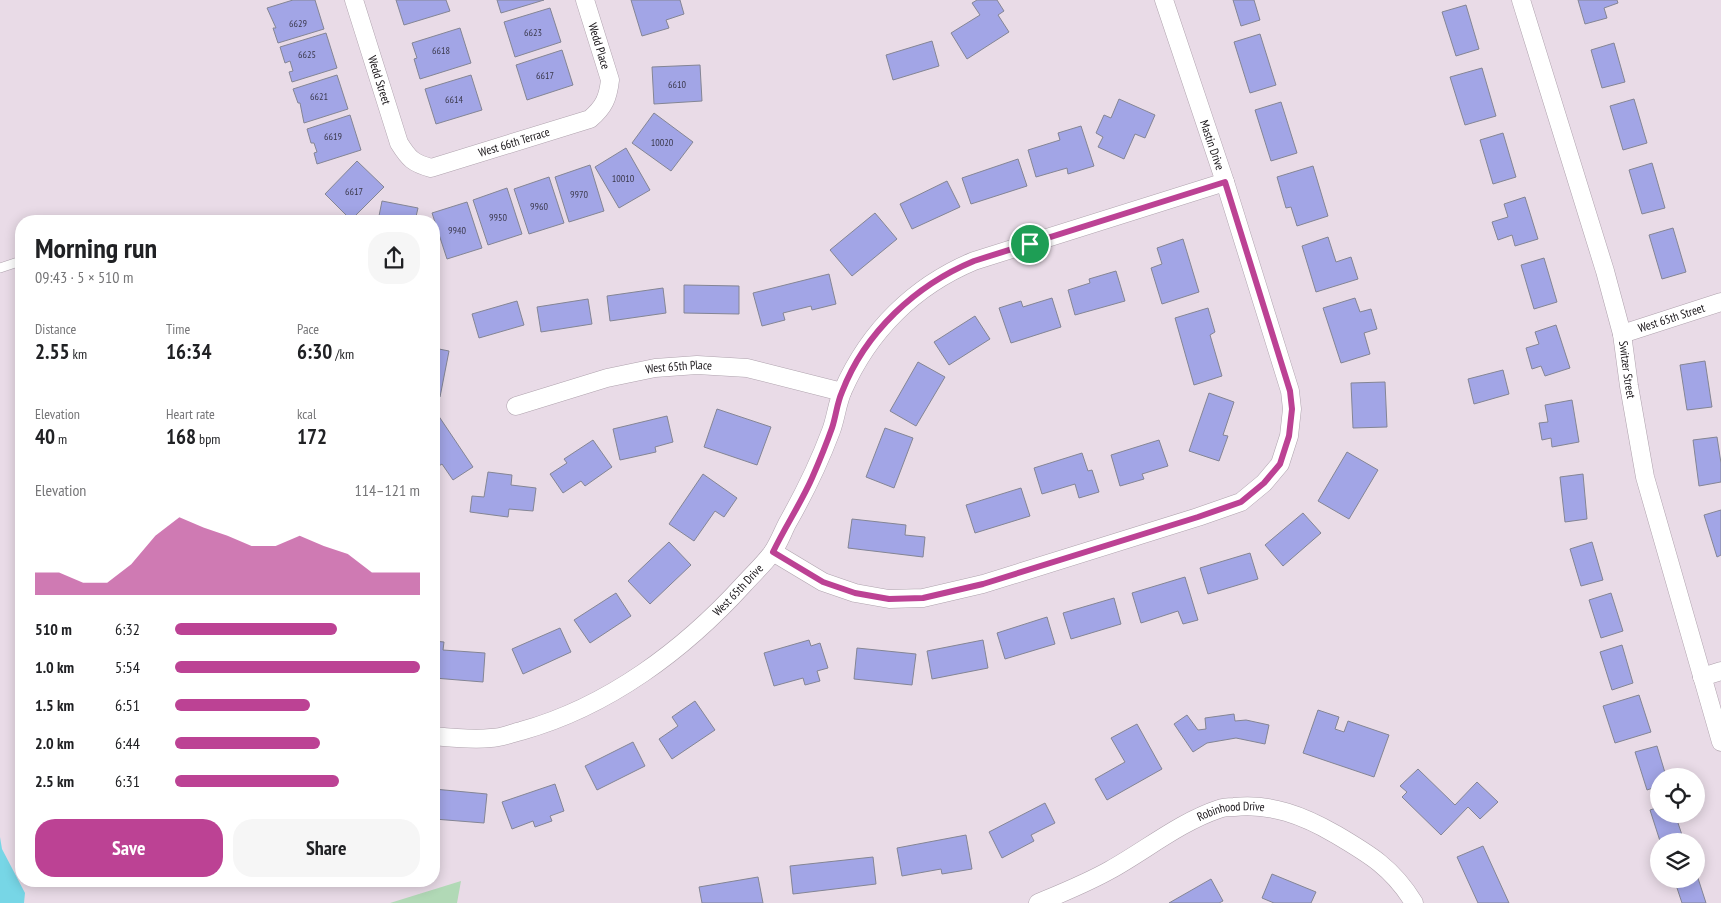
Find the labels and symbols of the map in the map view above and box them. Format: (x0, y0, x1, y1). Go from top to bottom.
house number: 6629 (289, 17, 307, 30)
street label: Wedd Place (585, 21, 614, 71)
house number: 6623 (524, 26, 542, 39)
house number: 6618 (432, 44, 450, 57)
house number: 6625 (298, 48, 316, 61)
street label: Wedd Street (365, 54, 395, 107)
house number: 6617 (536, 69, 554, 82)
house number: 6610 (668, 78, 687, 91)
house number: 6621 (310, 90, 328, 103)
house number: 6614 (445, 93, 464, 106)
street label: Mastin Drive (1197, 118, 1228, 172)
street label: West 66th Terrace (477, 124, 551, 160)
house number: 6619 (324, 130, 342, 143)
house number: 10020 (651, 136, 674, 149)
house number: 10010 (612, 172, 635, 185)
house number: 6617 (345, 185, 363, 198)
house number: 9970 (570, 188, 589, 201)
house number: 9960 (530, 200, 549, 213)
house number: 9950 (489, 211, 508, 224)
pin (1009, 223, 1051, 265)
house number: 9940 (448, 224, 467, 237)
street label: West 65th Street (1636, 300, 1707, 335)
street label: Switzer Street (1616, 340, 1639, 400)
street label: West 65th Place (644, 357, 712, 377)
street label: West 65th Drive (709, 561, 766, 619)
street label: Robinhood Drive (1195, 798, 1266, 824)

